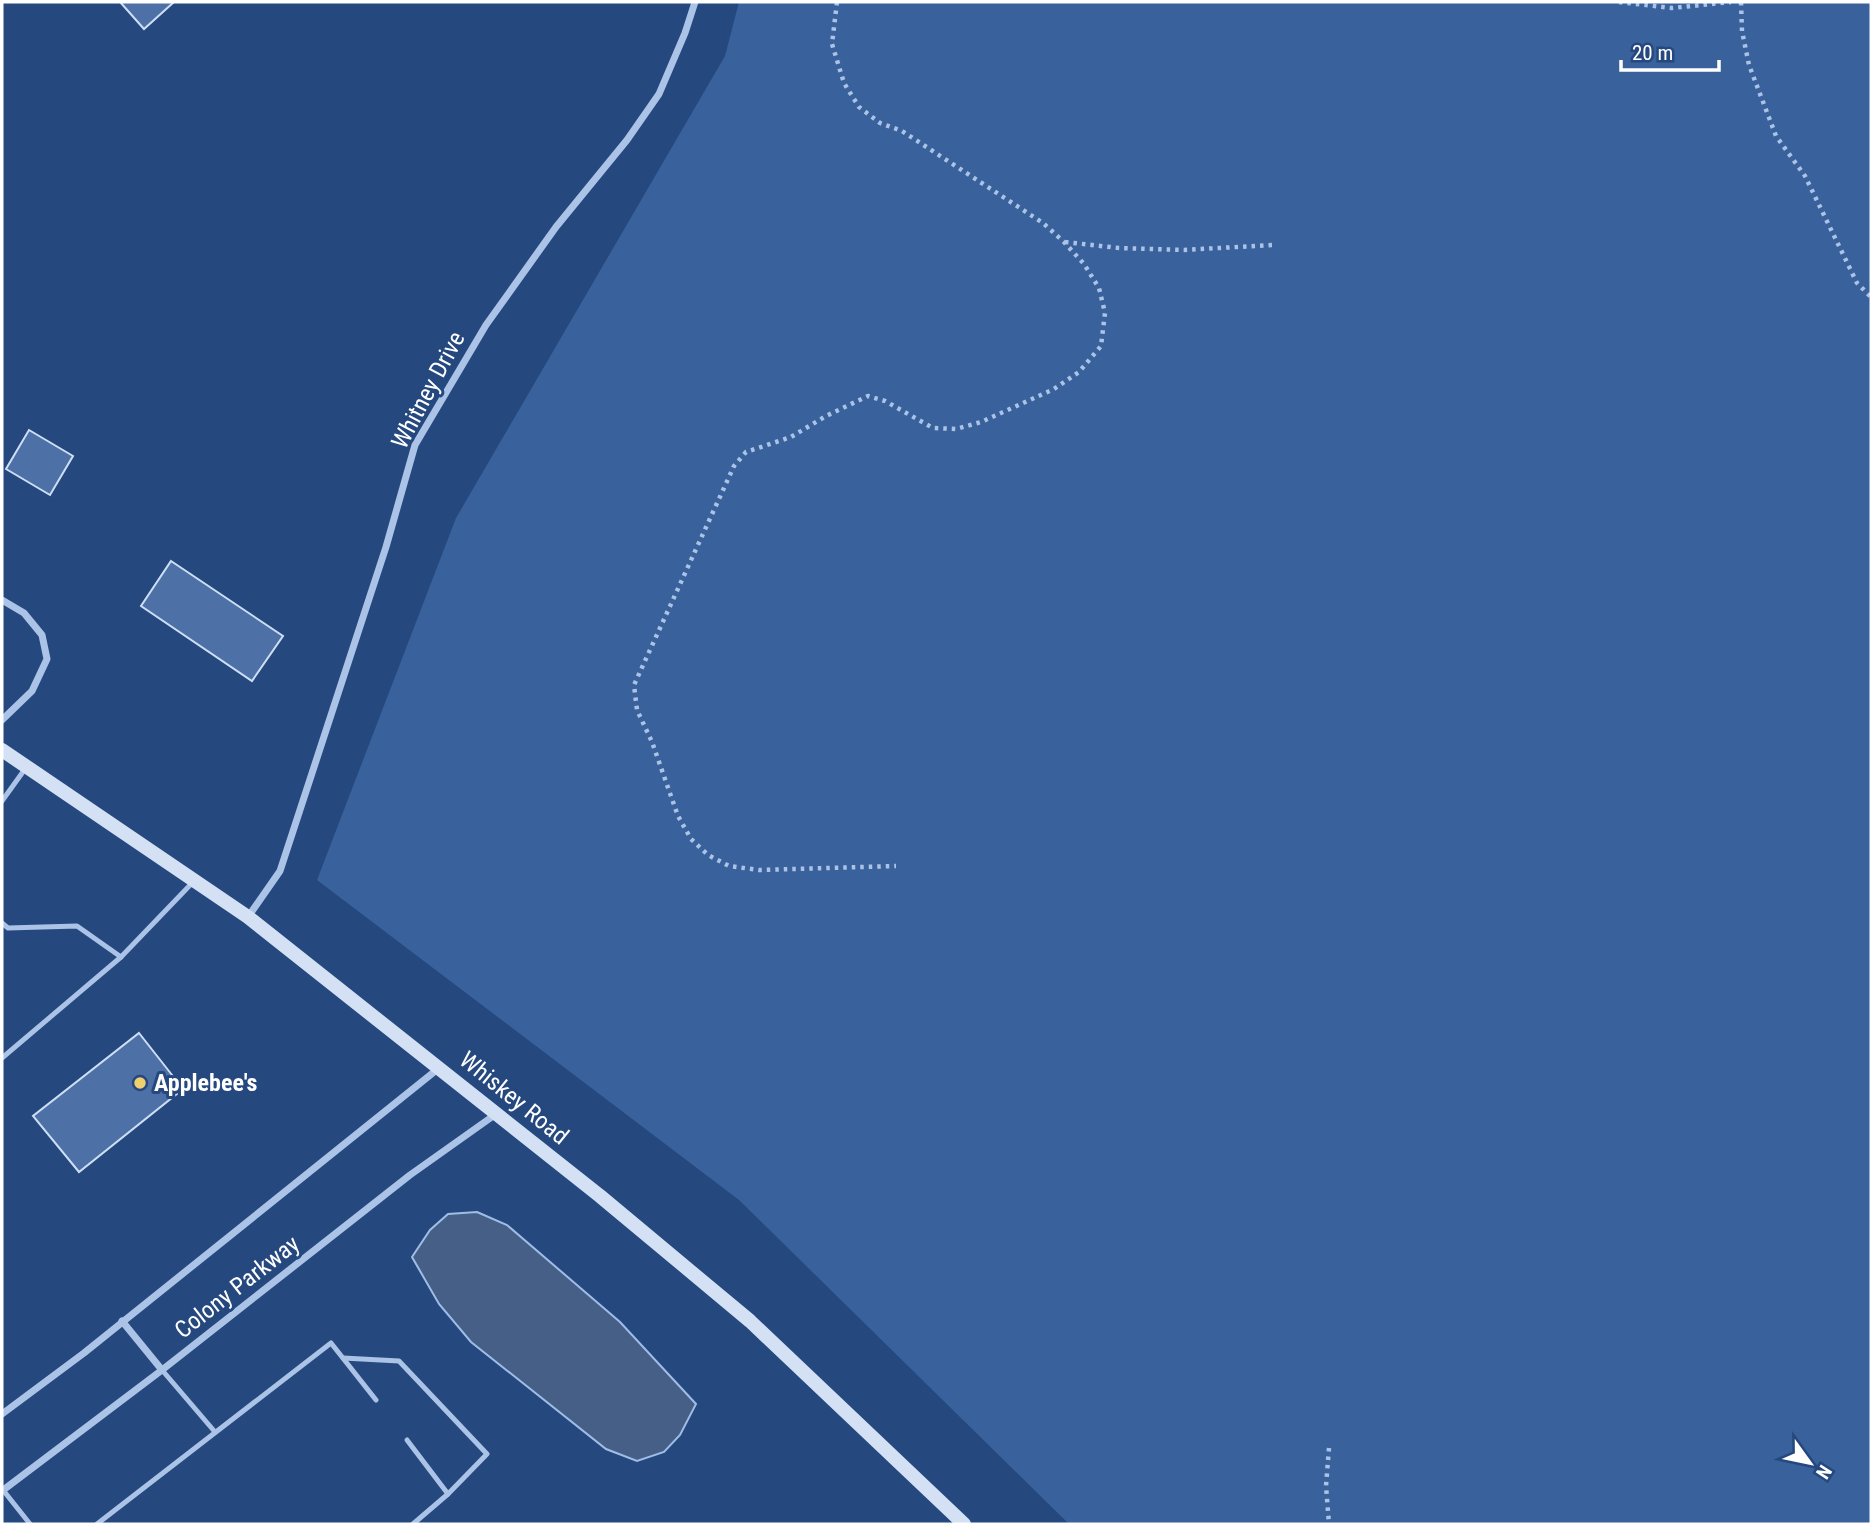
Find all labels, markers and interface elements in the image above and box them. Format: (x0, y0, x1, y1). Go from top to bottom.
scale bar (1621, 28, 1719, 72)
text: 20 m (1632, 41, 1673, 65)
street label: Whitney Drive (385, 327, 471, 453)
street label: Whiskey Road (454, 1046, 574, 1150)
place label: Applebee's (154, 1069, 258, 1097)
marker: Applebee's (132, 1075, 148, 1091)
street label: Colony Parkway (169, 1230, 305, 1344)
north arrow (1775, 1428, 1845, 1498)
text: N (1811, 1461, 1837, 1483)

